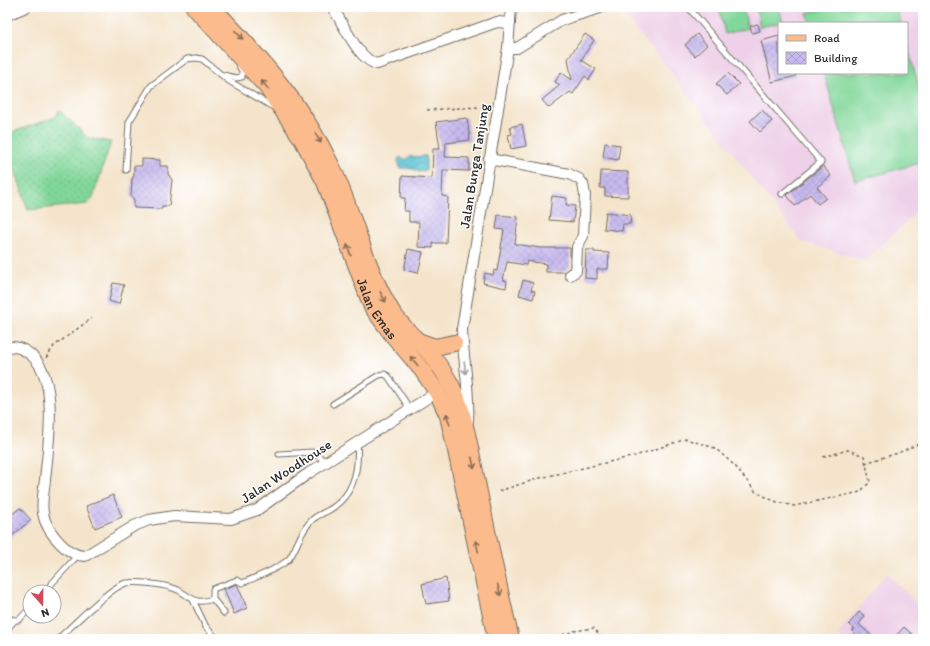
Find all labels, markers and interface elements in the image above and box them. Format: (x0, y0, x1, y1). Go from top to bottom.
legend (778, 22, 908, 74)
one-way arrow (234, 30, 244, 40)
text: Road (814, 31, 840, 45)
text: Building (814, 51, 858, 65)
one-way arrow (261, 80, 270, 91)
street label: Jalan Bunga Tanjung (456, 102, 493, 230)
one-way arrow (314, 132, 322, 144)
one-way arrow (345, 244, 352, 257)
street label: Jalan Emas (353, 276, 401, 343)
one-way arrow (380, 291, 388, 303)
one-way arrow (410, 356, 419, 366)
one-way arrow (461, 361, 468, 374)
one-way arrow (444, 413, 451, 426)
street label: Jalan Woodhouse (238, 436, 335, 507)
one-way arrow (469, 456, 477, 469)
one-way arrow (472, 540, 480, 553)
one-way arrow (496, 583, 503, 596)
north arrow (22, 584, 62, 624)
text: N (40, 606, 51, 620)

